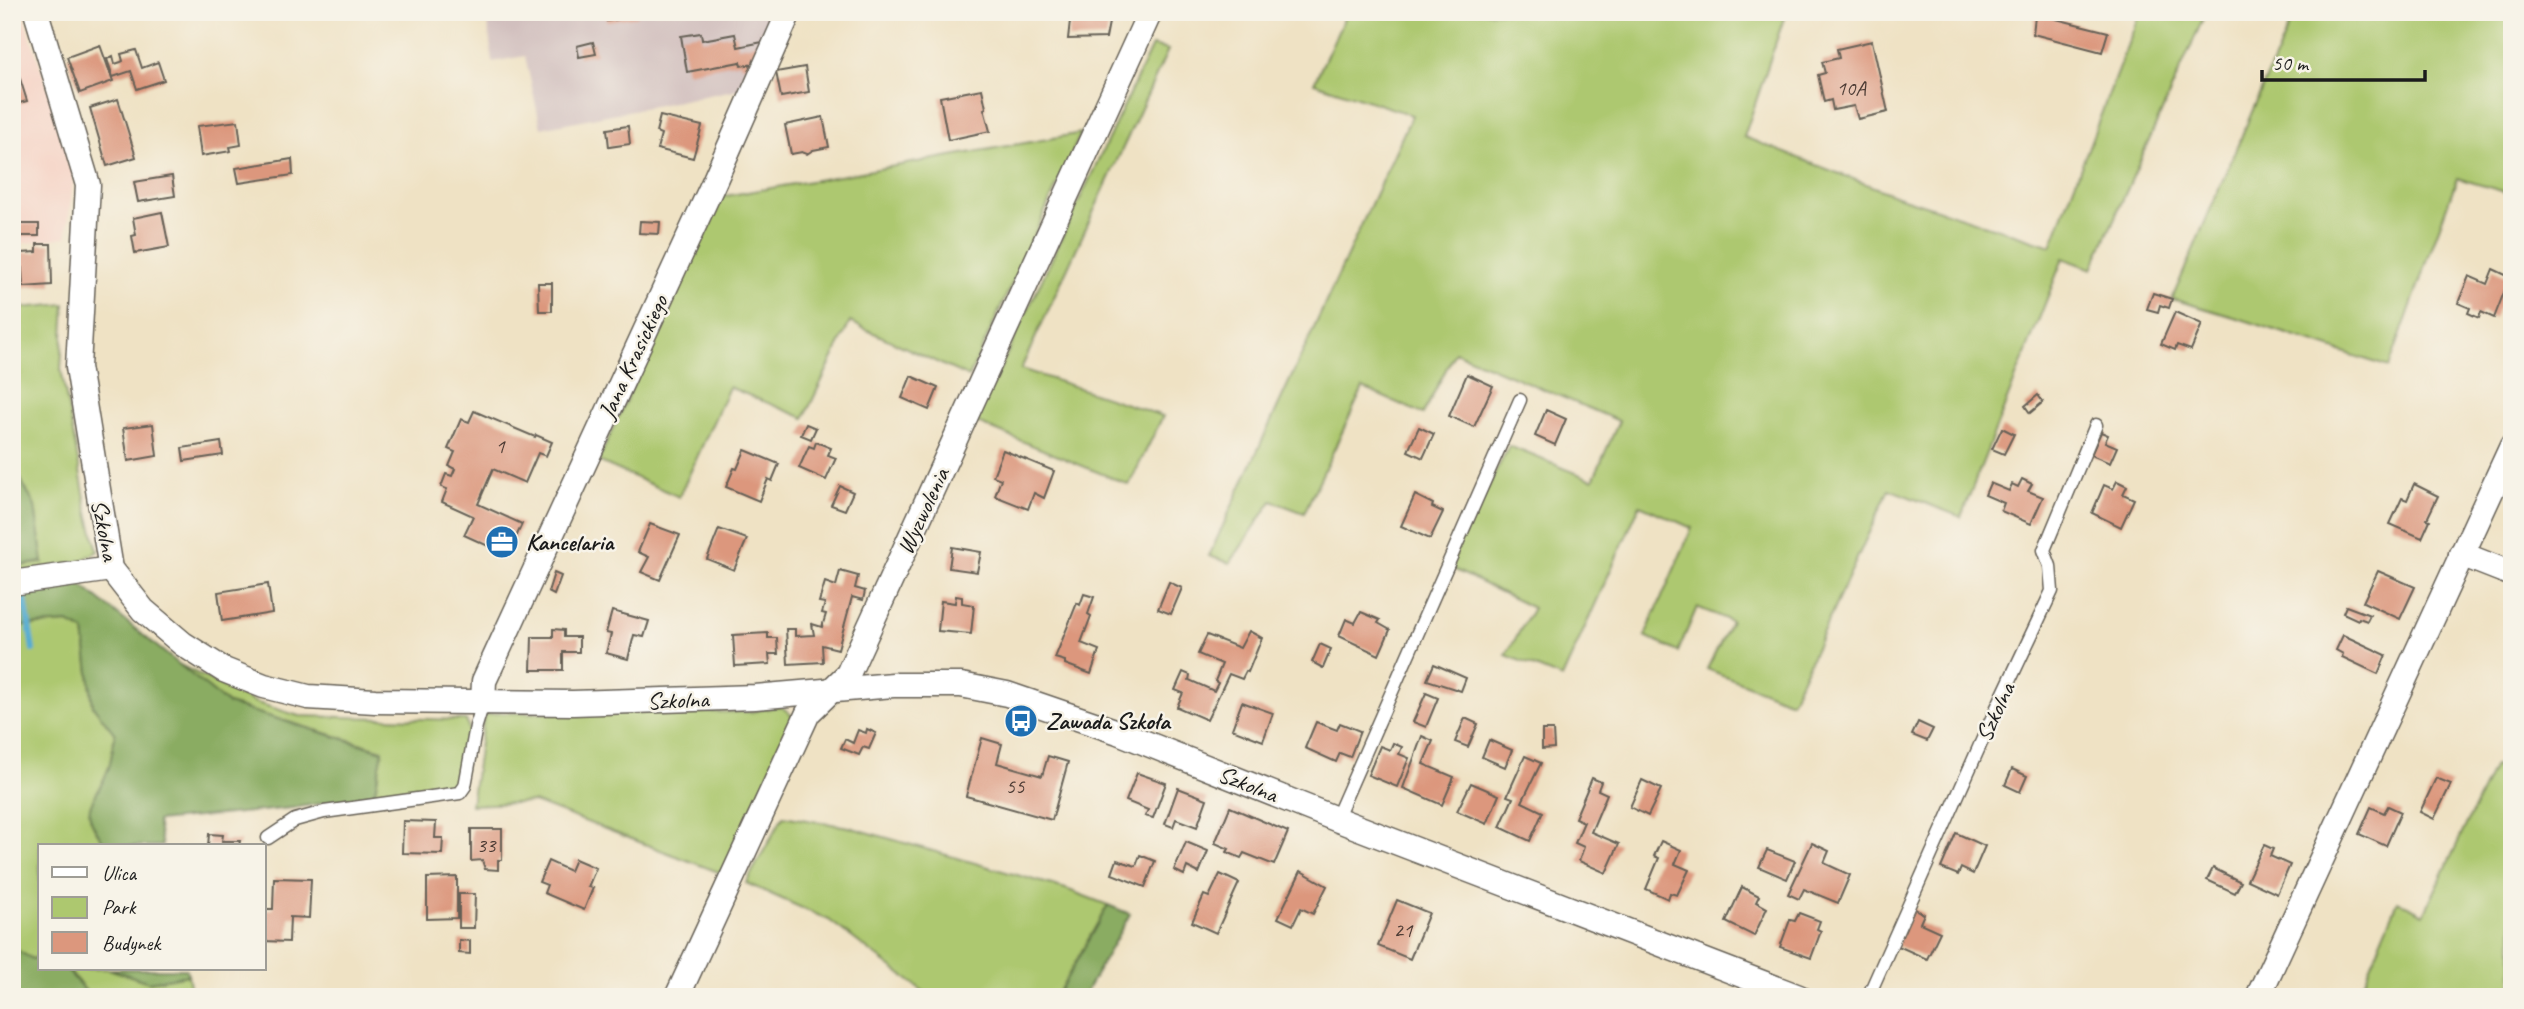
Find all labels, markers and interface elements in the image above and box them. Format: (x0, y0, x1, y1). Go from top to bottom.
scale bar (2262, 38, 2424, 82)
text: 50 m (2272, 50, 2310, 76)
house number: 10A (1836, 75, 1867, 101)
street label: Jana Krasickiego (591, 289, 675, 424)
house number: 1 (495, 433, 506, 459)
street label: Wyzwolenia (890, 462, 957, 559)
street label: Szkolna (84, 497, 126, 564)
office icon: Kancelaria (483, 523, 521, 561)
place label: Kancelaria (526, 527, 615, 557)
street label: Szkolna (1968, 677, 2022, 746)
street label: Szkolna (647, 684, 711, 716)
bus stop icon: Zawada Szkoła (1002, 702, 1040, 740)
place label: Zawada Szkoła (1046, 706, 1172, 736)
street label: Szkolna (1214, 759, 1283, 810)
house number: 55 (1006, 773, 1026, 799)
house number: 33 (477, 832, 497, 858)
legend (38, 844, 266, 970)
text: Ulica (102, 860, 138, 886)
text: Park (102, 894, 137, 920)
house number: 21 (1394, 917, 1414, 943)
text: Budynek (102, 930, 162, 956)

